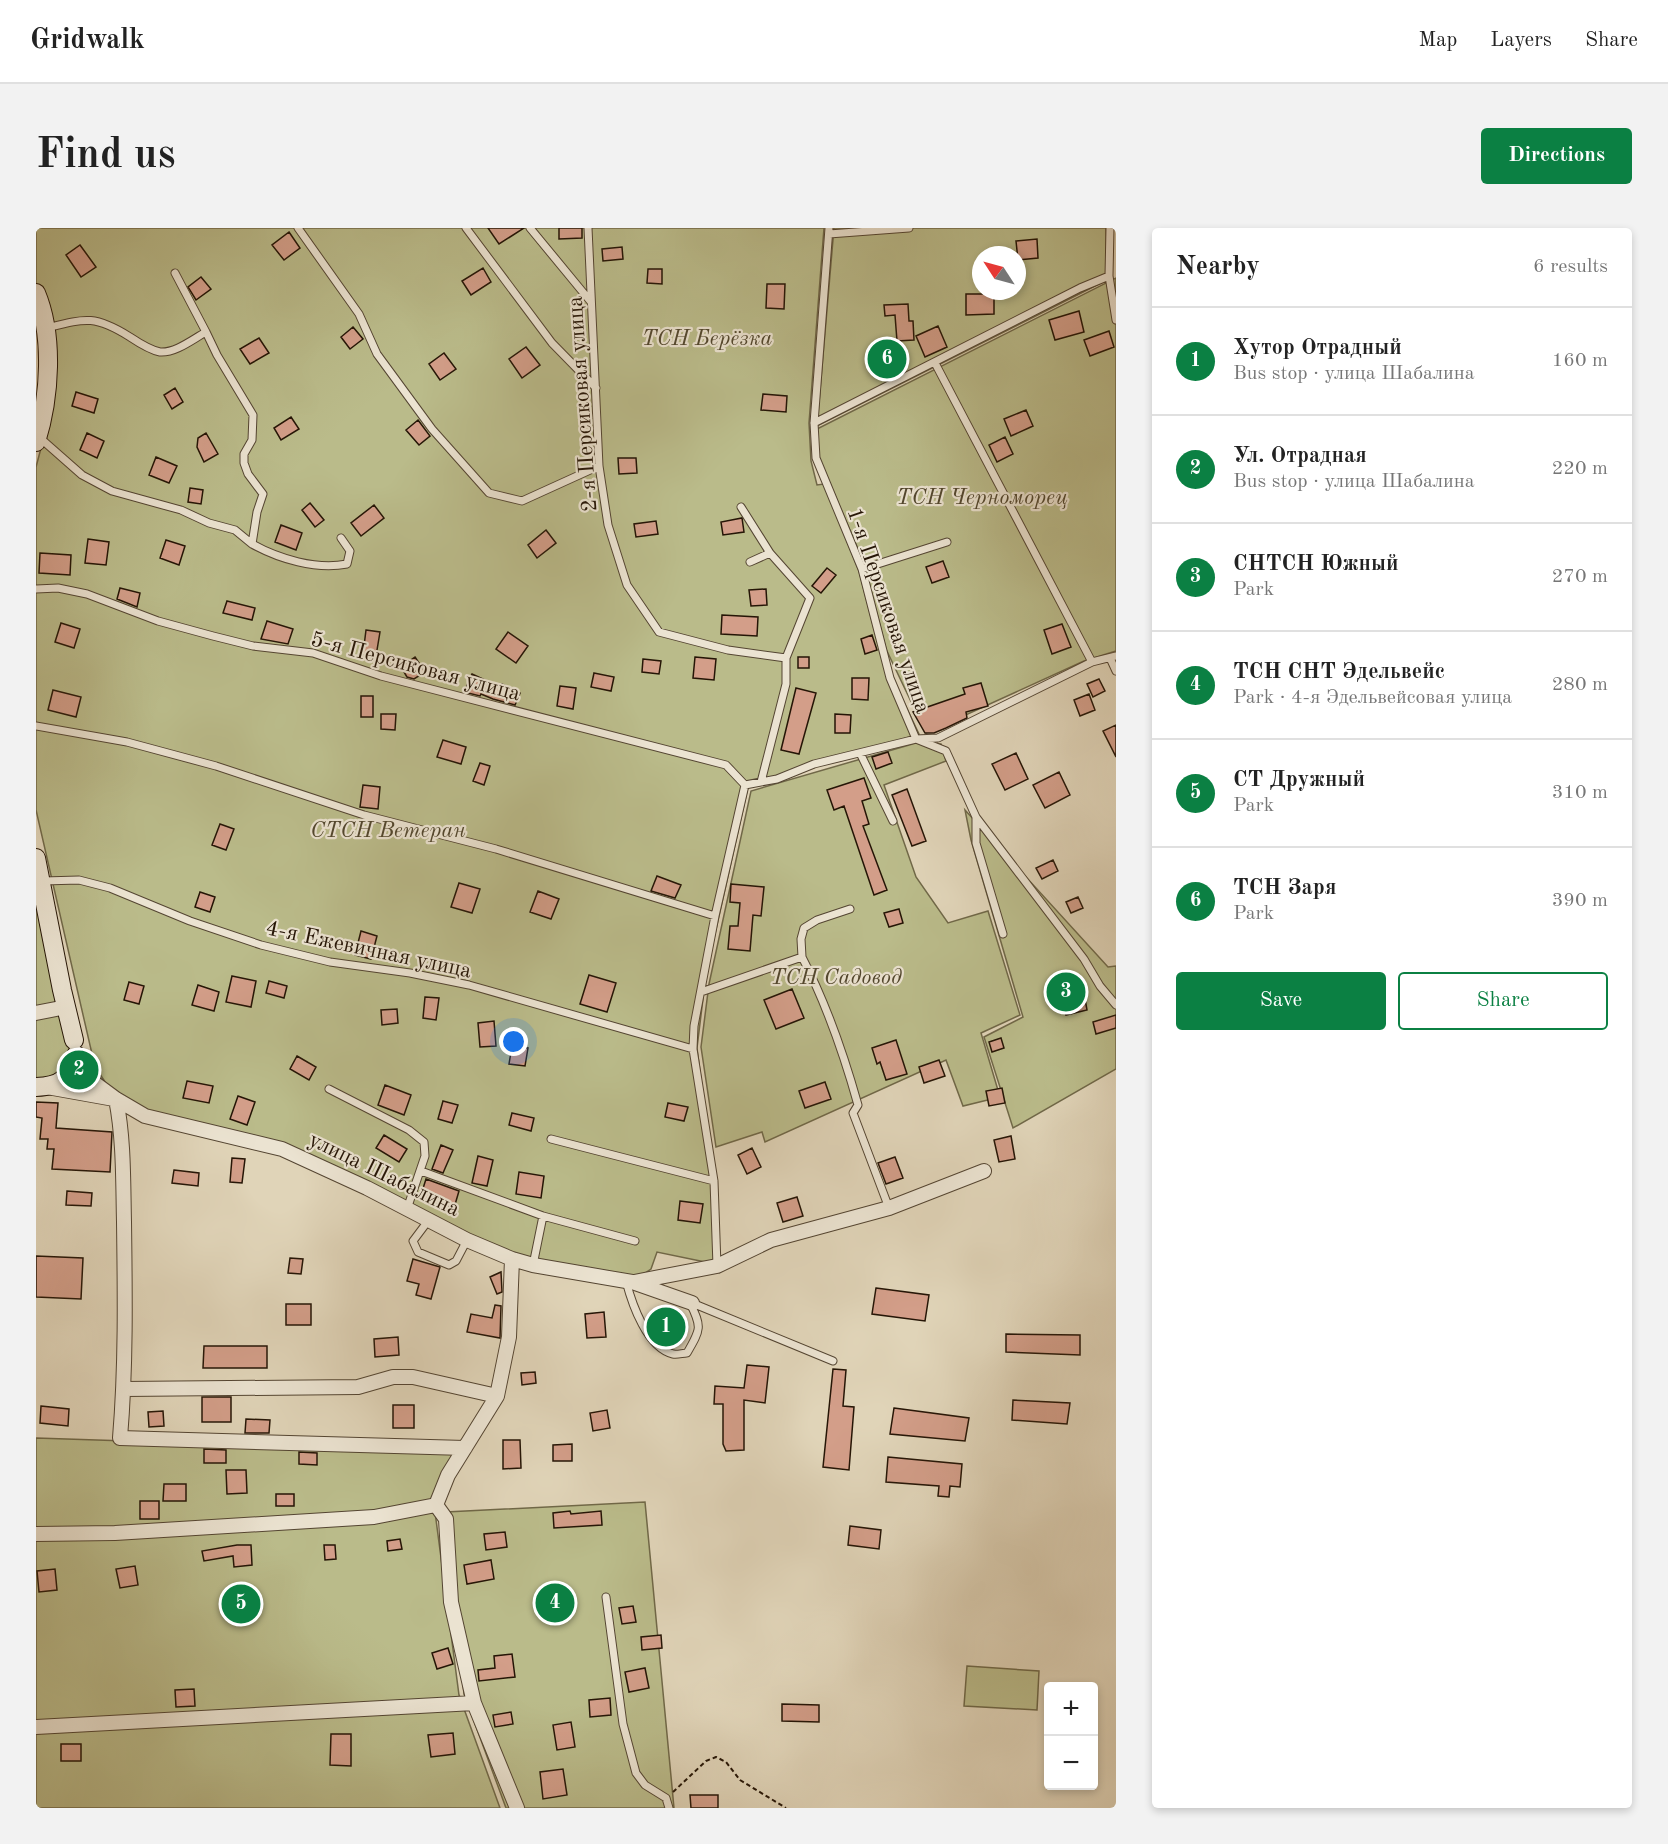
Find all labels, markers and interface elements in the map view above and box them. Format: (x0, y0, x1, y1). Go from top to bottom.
text: Gridwalk (30, 27, 145, 55)
text: Map (1418, 30, 1457, 51)
text: Layers (1490, 30, 1552, 51)
text: Share (1585, 30, 1638, 51)
button: Directions (1481, 128, 1632, 184)
text: Find us (36, 135, 175, 177)
north arrow (972, 246, 1026, 300)
text: Nearby (1176, 254, 1260, 280)
text: 6 results (1533, 257, 1608, 277)
street label: 2-я Персиковая улица (564, 295, 602, 512)
park label: ТСН Берёзка (642, 328, 773, 350)
pin: 6 (868, 336, 906, 382)
text: Хутор Отрадный (1233, 337, 1402, 359)
text: 1 (1190, 351, 1201, 371)
text: 160 m (1552, 351, 1608, 371)
text: Bus stop · улица Шабалина (1233, 364, 1475, 384)
text: Ул. Отрадная (1233, 445, 1367, 467)
text: 2 (1190, 459, 1201, 479)
text: 220 m (1552, 459, 1608, 479)
text: Bus stop · улица Шабалина (1233, 472, 1475, 492)
park label: ТСН Черноморец (896, 487, 1068, 509)
street label: 1-я Персиковая улица (843, 505, 934, 716)
text: СНТСН Южный (1233, 553, 1399, 575)
text: 3 (1190, 567, 1201, 587)
text: 270 m (1552, 567, 1608, 587)
text: Park (1233, 580, 1274, 600)
street label: 5-я Персиковая улица (308, 628, 523, 706)
text: ТСН СНТ Эдельвейс (1233, 661, 1445, 683)
text: 4 (1190, 675, 1201, 695)
text: 280 m (1552, 675, 1608, 695)
text: Park · 4-я Эдельвейсовая улица (1233, 688, 1512, 708)
text: СТ Дружный (1233, 769, 1365, 791)
text: 5 (1190, 783, 1201, 803)
text: 310 m (1552, 783, 1608, 803)
text: Park (1233, 796, 1274, 816)
park label: СТСН Ветеран (310, 820, 466, 842)
text: ТСН Заря (1233, 877, 1336, 899)
text: 6 (1190, 891, 1201, 911)
text: 390 m (1552, 891, 1608, 911)
text: Park (1233, 904, 1274, 924)
street label: 4-я Ежевичная улица (264, 917, 474, 983)
park label: ТСН Садовод (770, 967, 902, 989)
pin: 3 (1046, 970, 1086, 1014)
button: Save (1176, 972, 1386, 1030)
button: Share (1398, 972, 1608, 1030)
your location (499, 1027, 528, 1056)
pin: 2 (60, 1048, 99, 1092)
street label: улица Шабалина (305, 1129, 463, 1221)
pin: 1 (646, 1304, 686, 1350)
pin: 4 (536, 1580, 574, 1626)
pin: 5 (222, 1582, 260, 1626)
map controls (1044, 1682, 1098, 1790)
button: + (1044, 1682, 1098, 1736)
button: − (1044, 1736, 1098, 1790)

